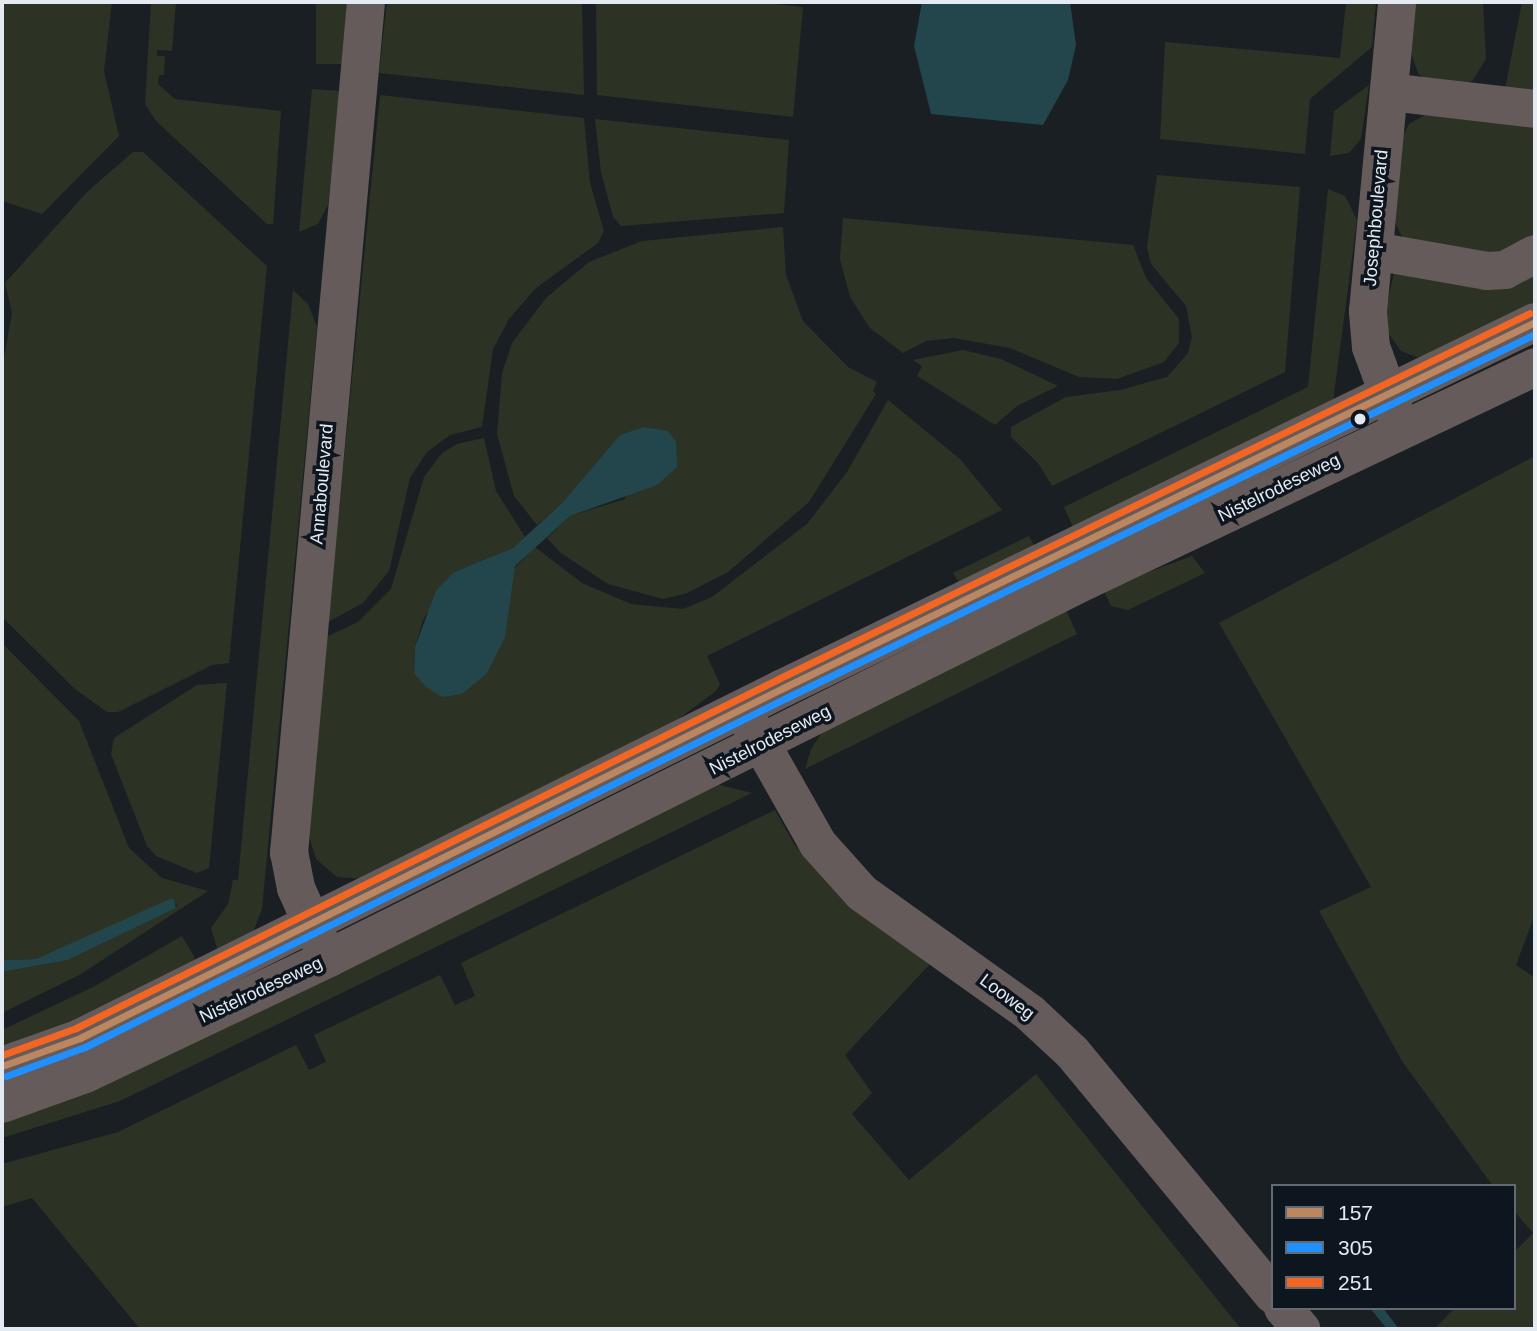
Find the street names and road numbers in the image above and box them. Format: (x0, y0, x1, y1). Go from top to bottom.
street label: Josephboulevard (1359, 149, 1393, 287)
street label: Annaboulevard (306, 423, 338, 545)
street label: Nistelrodeseweg (1214, 449, 1344, 527)
street label: Nistelrodeseweg (706, 700, 834, 780)
street label: Nistelrodeseweg (196, 952, 326, 1028)
street label: Looweg (975, 969, 1039, 1025)

